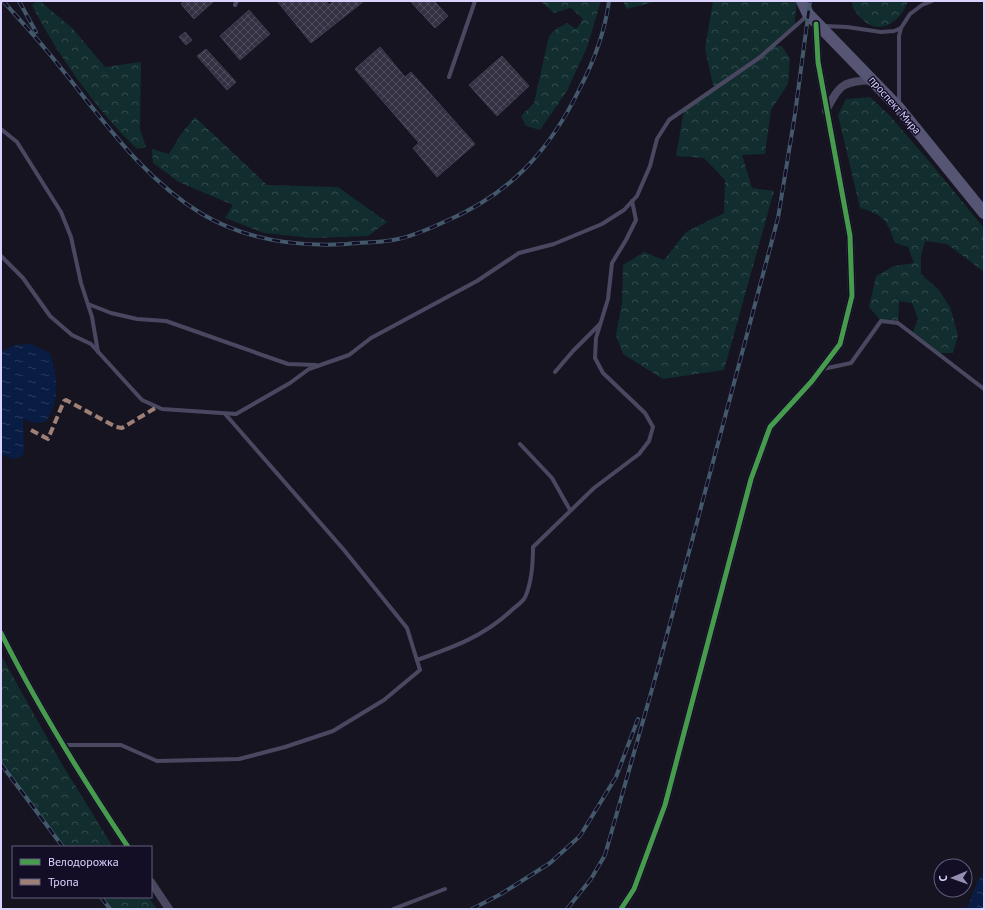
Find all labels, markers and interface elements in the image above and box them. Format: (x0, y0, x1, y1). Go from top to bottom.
street label: проспект Мира (866, 73, 924, 137)
legend (12, 846, 152, 898)
text: Велодорожка (48, 854, 119, 869)
north arrow (933, 858, 973, 898)
text: Тропа (48, 874, 79, 889)
text: С (936, 875, 950, 882)

